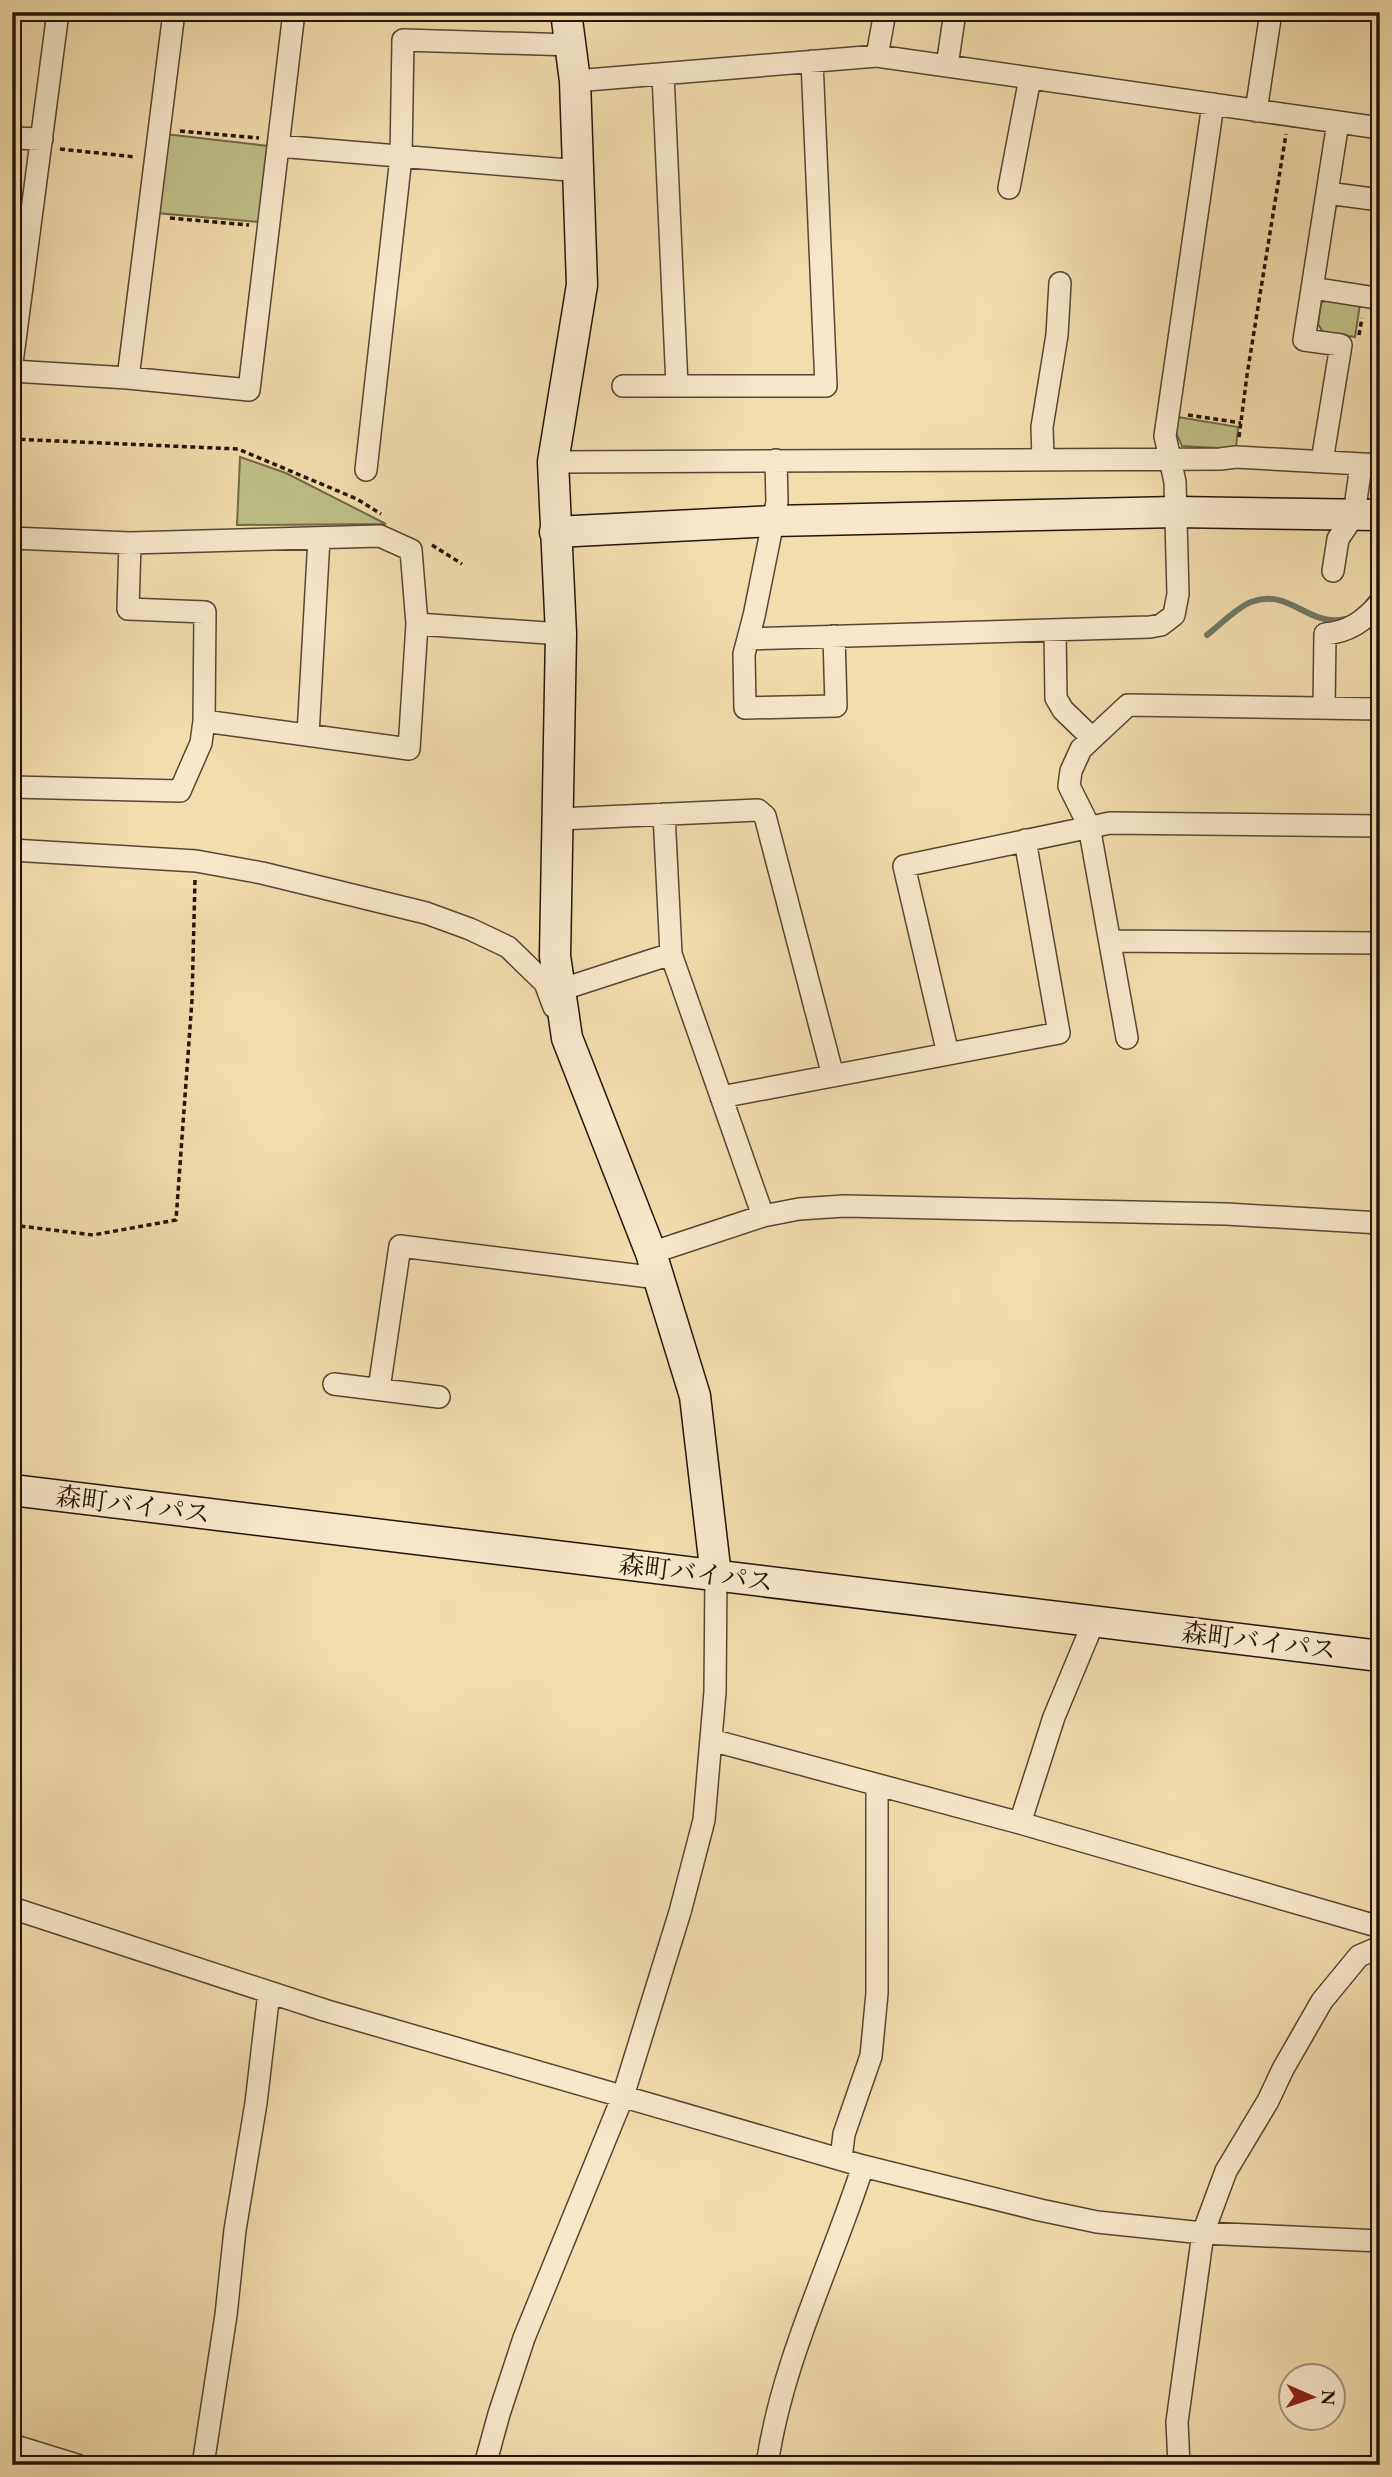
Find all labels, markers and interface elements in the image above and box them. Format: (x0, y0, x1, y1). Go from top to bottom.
street label: 森町バイパス (54, 1479, 212, 1531)
street label: 森町バイパス (617, 1547, 775, 1599)
street label: 森町バイパス (1180, 1615, 1338, 1667)
north arrow (1276, 2362, 1346, 2432)
text: N (1316, 2389, 1341, 2406)

